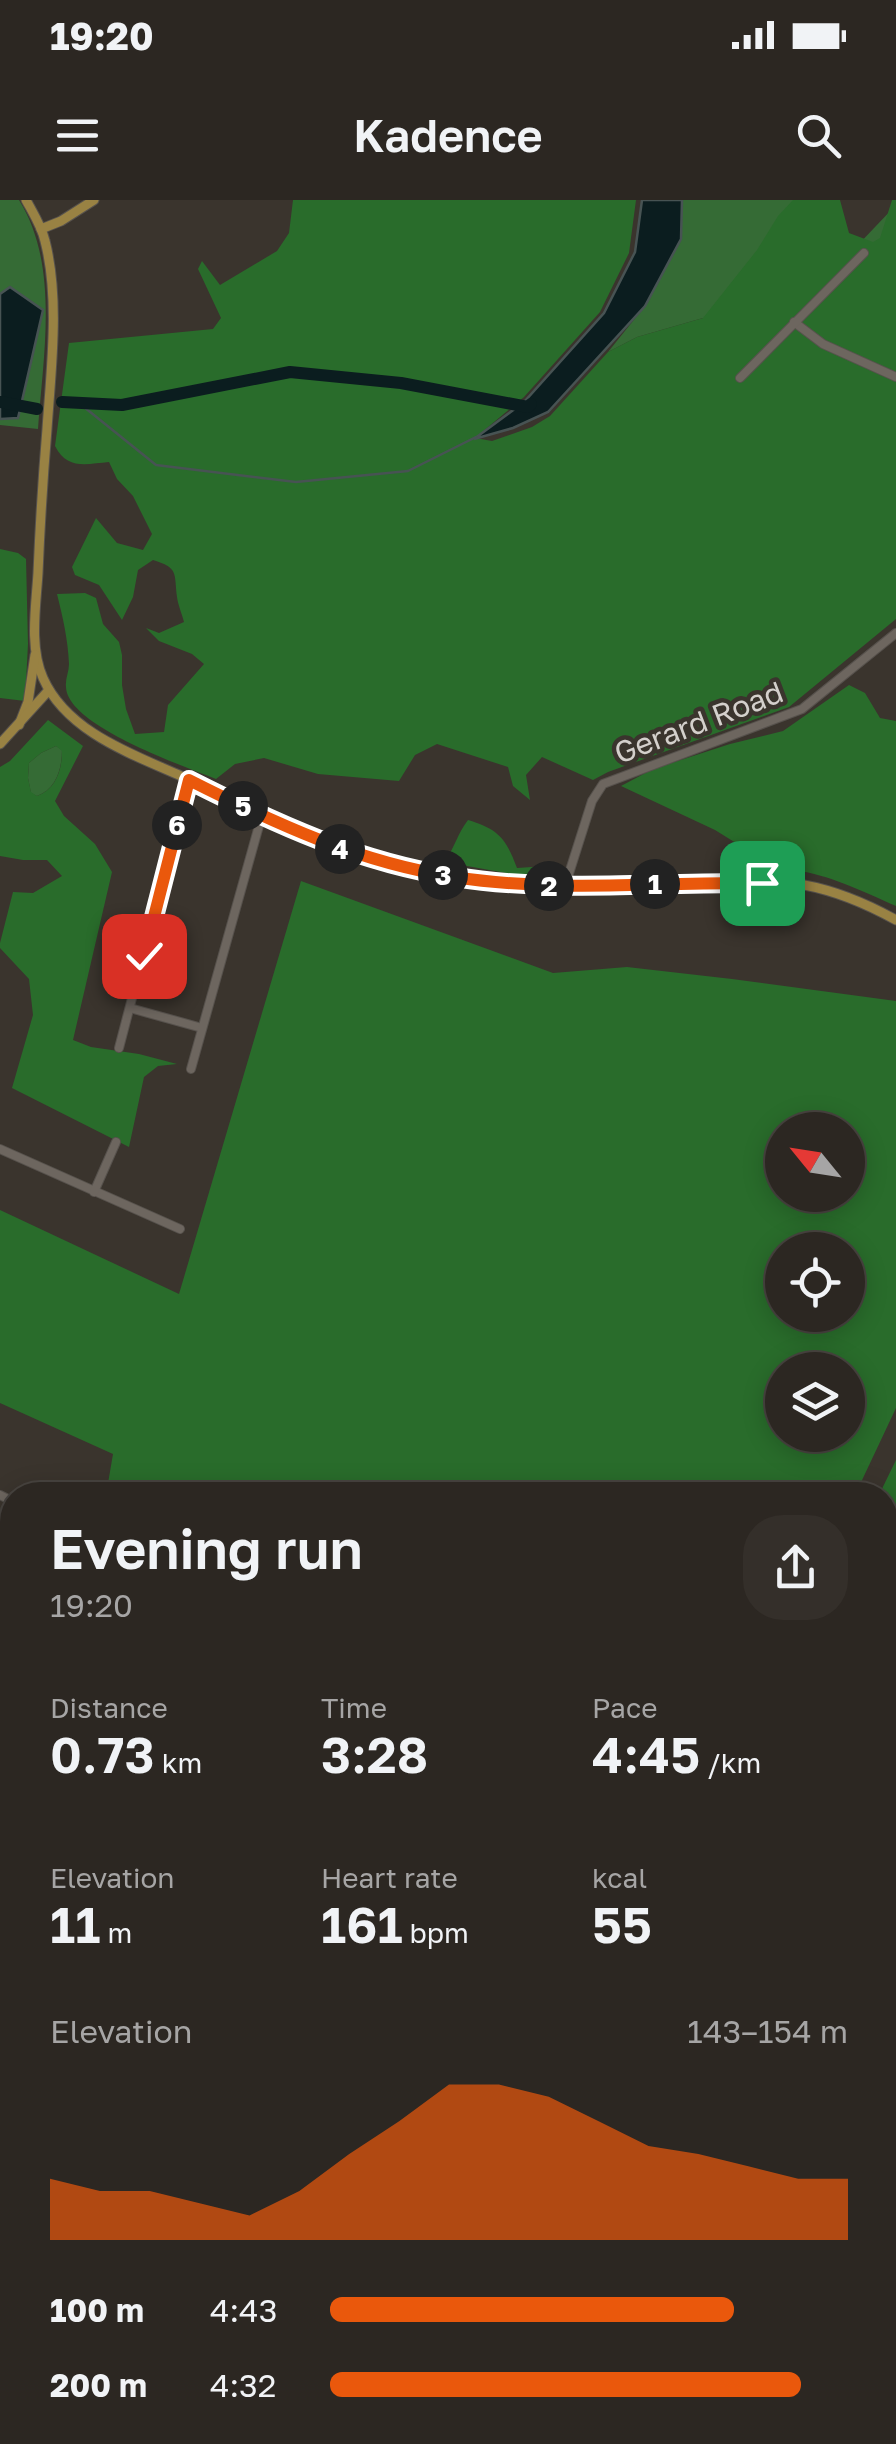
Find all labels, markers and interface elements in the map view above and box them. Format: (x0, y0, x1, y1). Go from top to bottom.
text: 19:20 (50, 13, 154, 58)
icon: menu (50, 108, 105, 163)
text: Kadence (353, 108, 543, 162)
icon: search (791, 108, 846, 163)
street label: Gerard Road (609, 673, 788, 771)
pin: 5 (218, 781, 268, 831)
text: 5 (234, 789, 252, 822)
pin: 6 (152, 800, 202, 850)
text: 6 (168, 808, 186, 841)
pin: 4 (315, 824, 365, 874)
text: 4 (331, 832, 349, 865)
pin (720, 841, 805, 926)
pin: 3 (418, 850, 468, 900)
icon: arrive (735, 856, 790, 911)
text: 3 (434, 858, 452, 891)
pin: 1 (630, 859, 680, 909)
pin: 2 (524, 861, 574, 911)
text: 1 (648, 867, 662, 900)
text: 2 (540, 869, 558, 902)
pin (102, 914, 187, 999)
icon: check (117, 929, 172, 984)
north arrow (765, 1112, 865, 1212)
map controls (765, 1112, 865, 1452)
button: locate (765, 1232, 865, 1332)
button: layers (765, 1352, 865, 1452)
text: Evening run (50, 1515, 363, 1581)
button: share (743, 1515, 848, 1620)
text: 19:20 (50, 1586, 133, 1624)
text: Distance (50, 1691, 168, 1724)
text: Time (321, 1691, 387, 1724)
text: Pace (592, 1691, 657, 1724)
text: 0.73 (50, 1724, 155, 1784)
text: 3:28 (321, 1724, 428, 1784)
text: 4:45 (592, 1724, 700, 1784)
text: km (155, 1746, 202, 1779)
text: /km (700, 1746, 761, 1779)
text: Elevation (50, 1861, 175, 1894)
text: Heart rate (321, 1861, 458, 1894)
text: kcal (592, 1861, 647, 1894)
text: 11 (50, 1894, 100, 1954)
text: 161 (321, 1894, 403, 1954)
text: 55 (592, 1894, 652, 1954)
text: m (100, 1916, 132, 1949)
text: bpm (403, 1916, 469, 1949)
text: Elevation (50, 2012, 192, 2050)
text: 143–154 m (687, 2012, 848, 2050)
text: 100 m (50, 2291, 144, 2329)
text: 4:43 (210, 2291, 277, 2329)
text: 200 m (50, 2366, 147, 2404)
text: 4:32 (210, 2366, 276, 2404)

